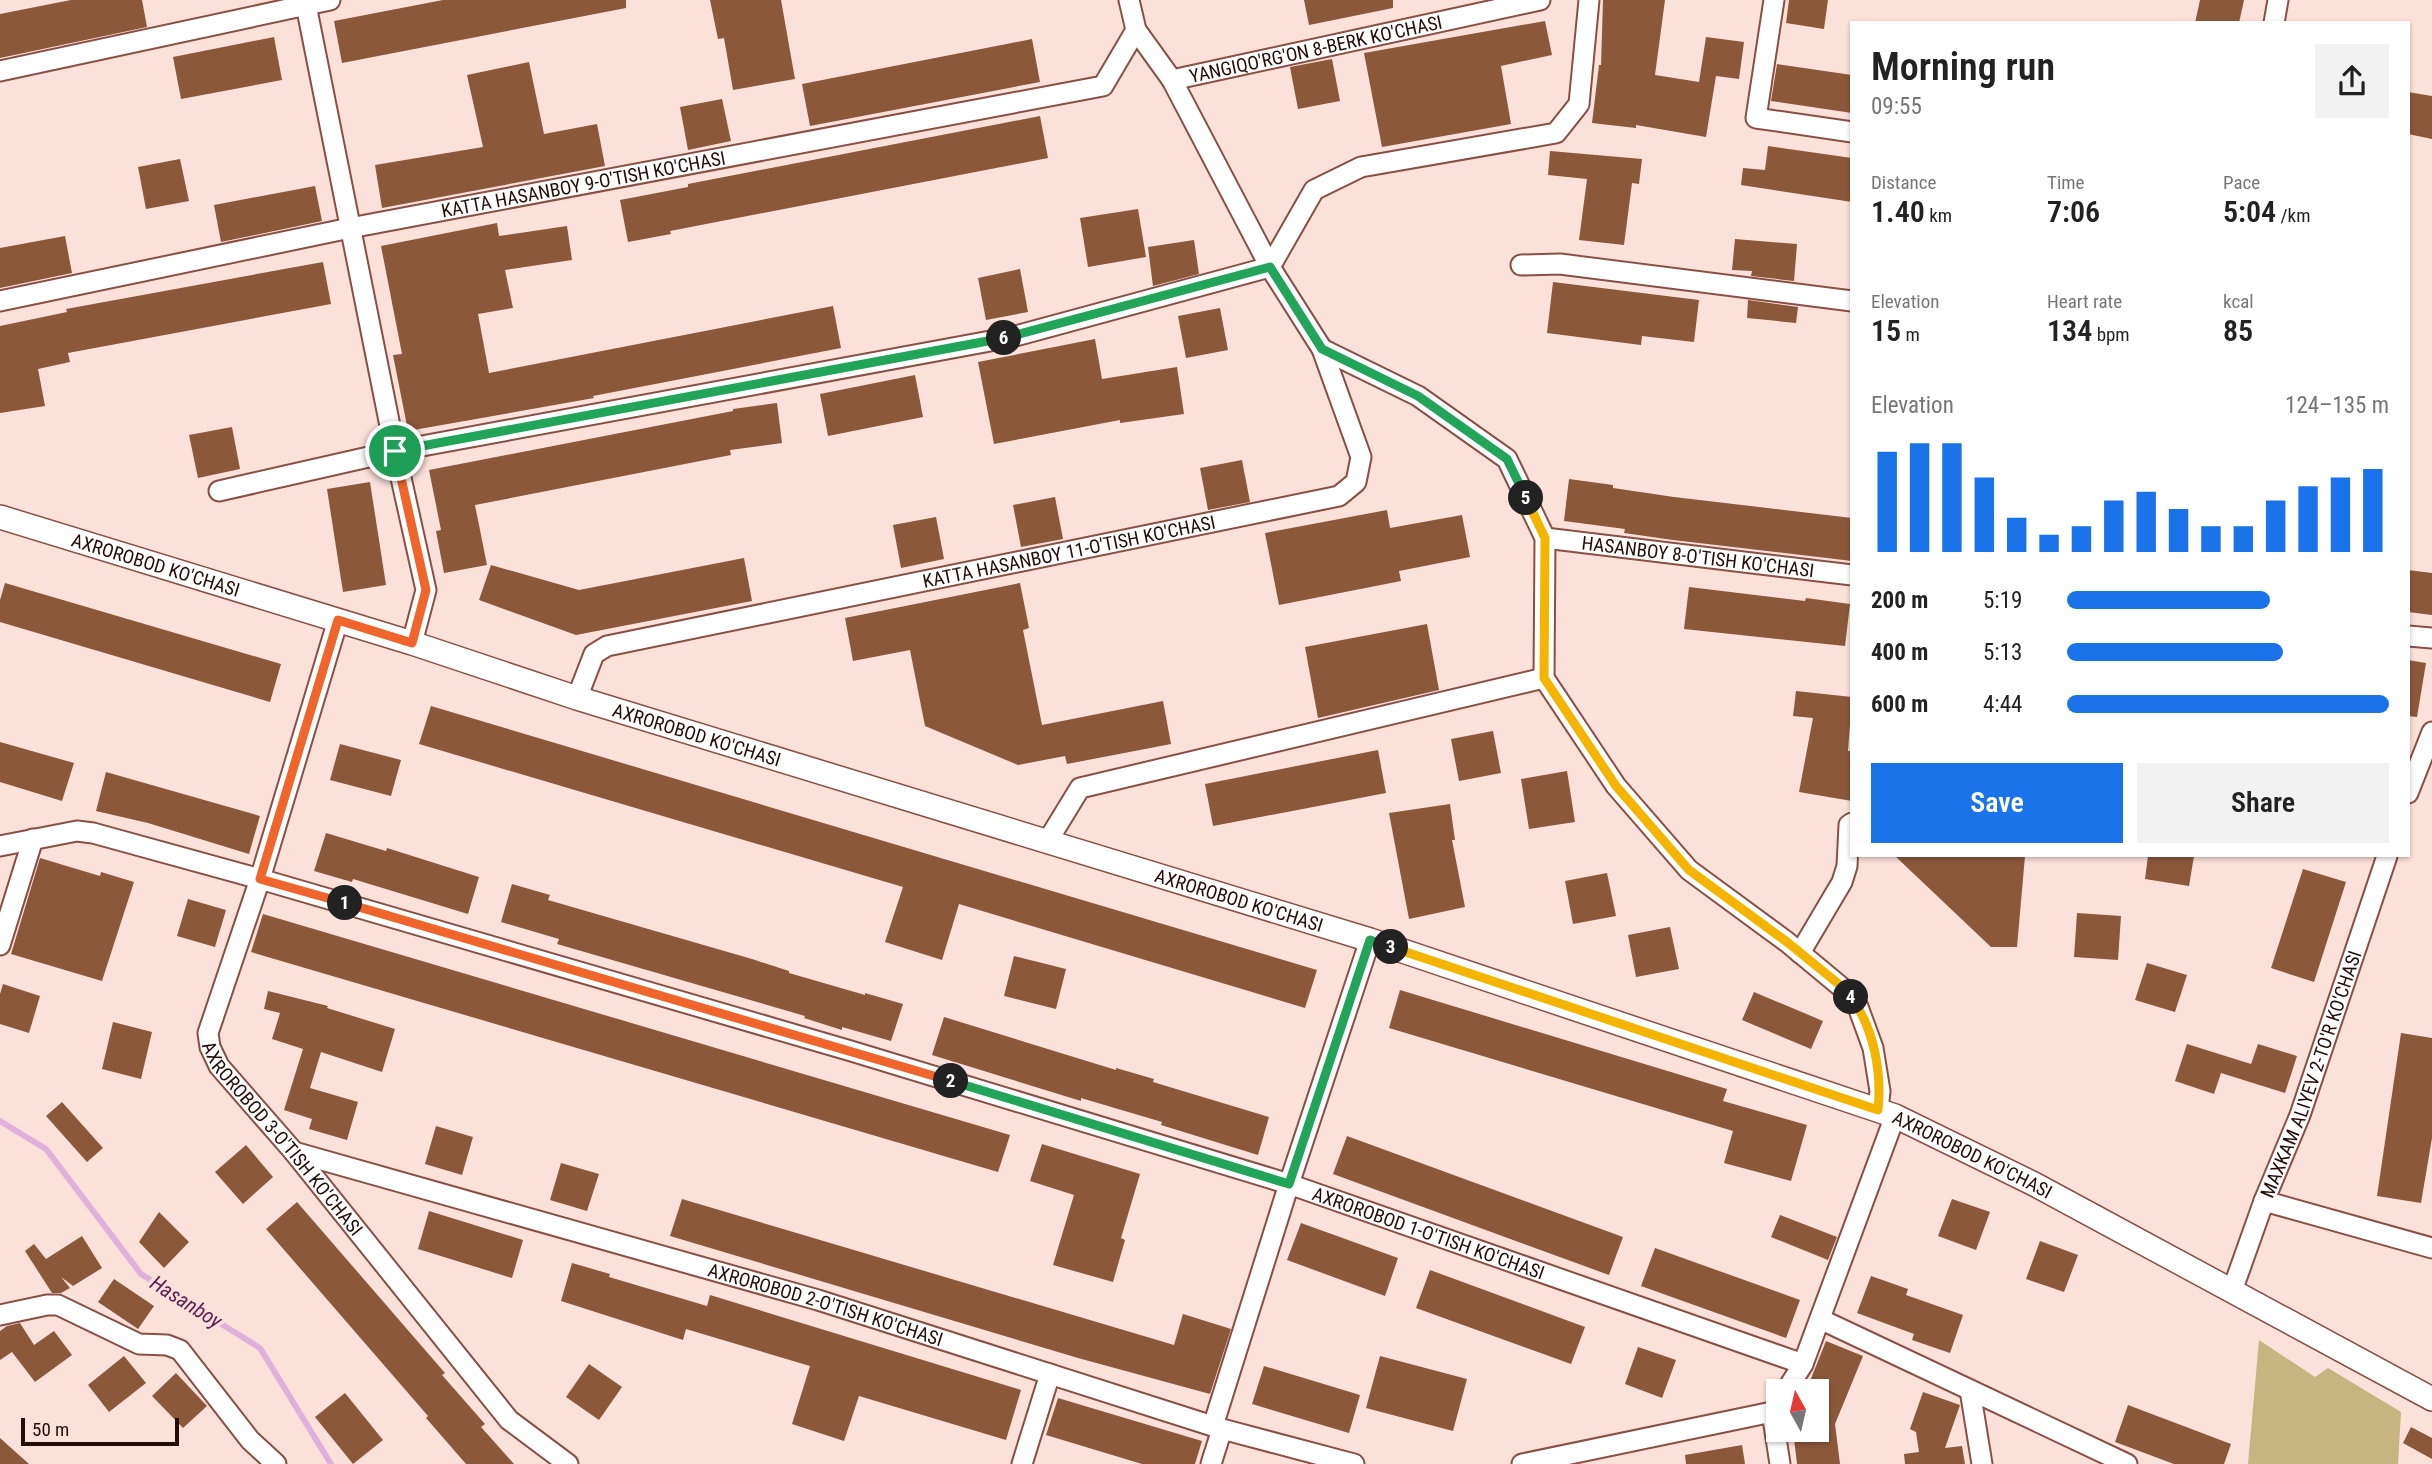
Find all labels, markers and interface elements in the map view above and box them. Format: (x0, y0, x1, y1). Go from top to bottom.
street label: YANGIQO'RG'ON 8-BERK KO'CHASI (1187, 10, 1444, 87)
button: share (2315, 44, 2389, 118)
text: Morning run (1871, 45, 2055, 89)
text: 09:55 (1871, 93, 1922, 120)
street label: KATTA HASANBOY 9-O'TISH KO'CHASI (439, 146, 727, 222)
text: Distance (1871, 171, 1936, 194)
text: Time (2047, 171, 2084, 194)
text: Pace (2223, 171, 2260, 194)
text: 1.40 (1871, 194, 1925, 229)
text: 7:06 (2047, 194, 2100, 229)
text: 5:04 (2223, 194, 2276, 229)
text: km (1925, 204, 1952, 227)
text: /km (2276, 204, 2310, 227)
text: Elevation (1871, 290, 1939, 313)
text: Heart rate (2047, 290, 2122, 313)
text: kcal (2223, 290, 2254, 313)
text: 15 (1871, 313, 1901, 348)
text: 134 (2047, 313, 2092, 348)
text: 85 (2223, 313, 2253, 348)
pin: 6 (986, 320, 1021, 356)
text: m (1901, 323, 1920, 346)
text: bpm (2092, 323, 2130, 346)
text: 6 (999, 326, 1008, 349)
text: Elevation (1871, 392, 1954, 419)
text: 124–135 m (2285, 392, 2389, 419)
pin (365, 421, 425, 481)
icon: arrive (376, 432, 414, 470)
pin: 5 (1508, 480, 1544, 516)
text: 5 (1521, 486, 1530, 509)
street label: KATTA HASANBOY 11-O'TISH KO'CHASI (921, 510, 1217, 593)
street label: AXROROBOD KO'CHASI (69, 528, 243, 601)
street label: HASANBOY 8-O'TISH KO'CHASI (1580, 531, 1815, 582)
text: 200 m (1871, 587, 1928, 614)
text: 5:19 (1983, 587, 2022, 614)
text: 400 m (1871, 639, 1928, 666)
text: 5:13 (1983, 639, 2022, 666)
text: 600 m (1871, 691, 1928, 718)
text: 4:44 (1983, 691, 2022, 718)
street label: AXROROBOD KO'CHASI (610, 698, 784, 771)
button: Save (1871, 763, 2123, 843)
button: Share (2137, 763, 2389, 843)
street label: AXROROBOD KO'CHASI (1152, 864, 1326, 937)
pin: 1 (328, 886, 362, 920)
text: 1 (340, 891, 349, 914)
pin: 3 (1374, 930, 1408, 964)
text: 3 (1386, 935, 1395, 958)
street label: MAXKAM ALIYEV 2-TO'R KO'CHASI (2255, 948, 2366, 1201)
pin: 4 (1834, 979, 1868, 1014)
text: 4 (1846, 985, 1855, 1008)
street label: AXROROBOD 3-O'TISH KO'CHASI (197, 1037, 368, 1240)
pin: 2 (934, 1064, 968, 1098)
text: 2 (946, 1069, 955, 1092)
street label: AXROROBOD KO'CHASI (1889, 1105, 2056, 1203)
street label: AXROROBOD 1-O'TISH KO'CHASI (1310, 1182, 1548, 1284)
street label: AXROROBOD 2-O'TISH KO'CHASI (706, 1258, 946, 1351)
water label: Hasanboy (146, 1271, 227, 1334)
north arrow (1766, 1379, 1829, 1442)
map controls (1766, 1379, 1829, 1442)
scale bar (21, 1415, 178, 1447)
text: 50 m (32, 1418, 69, 1441)

